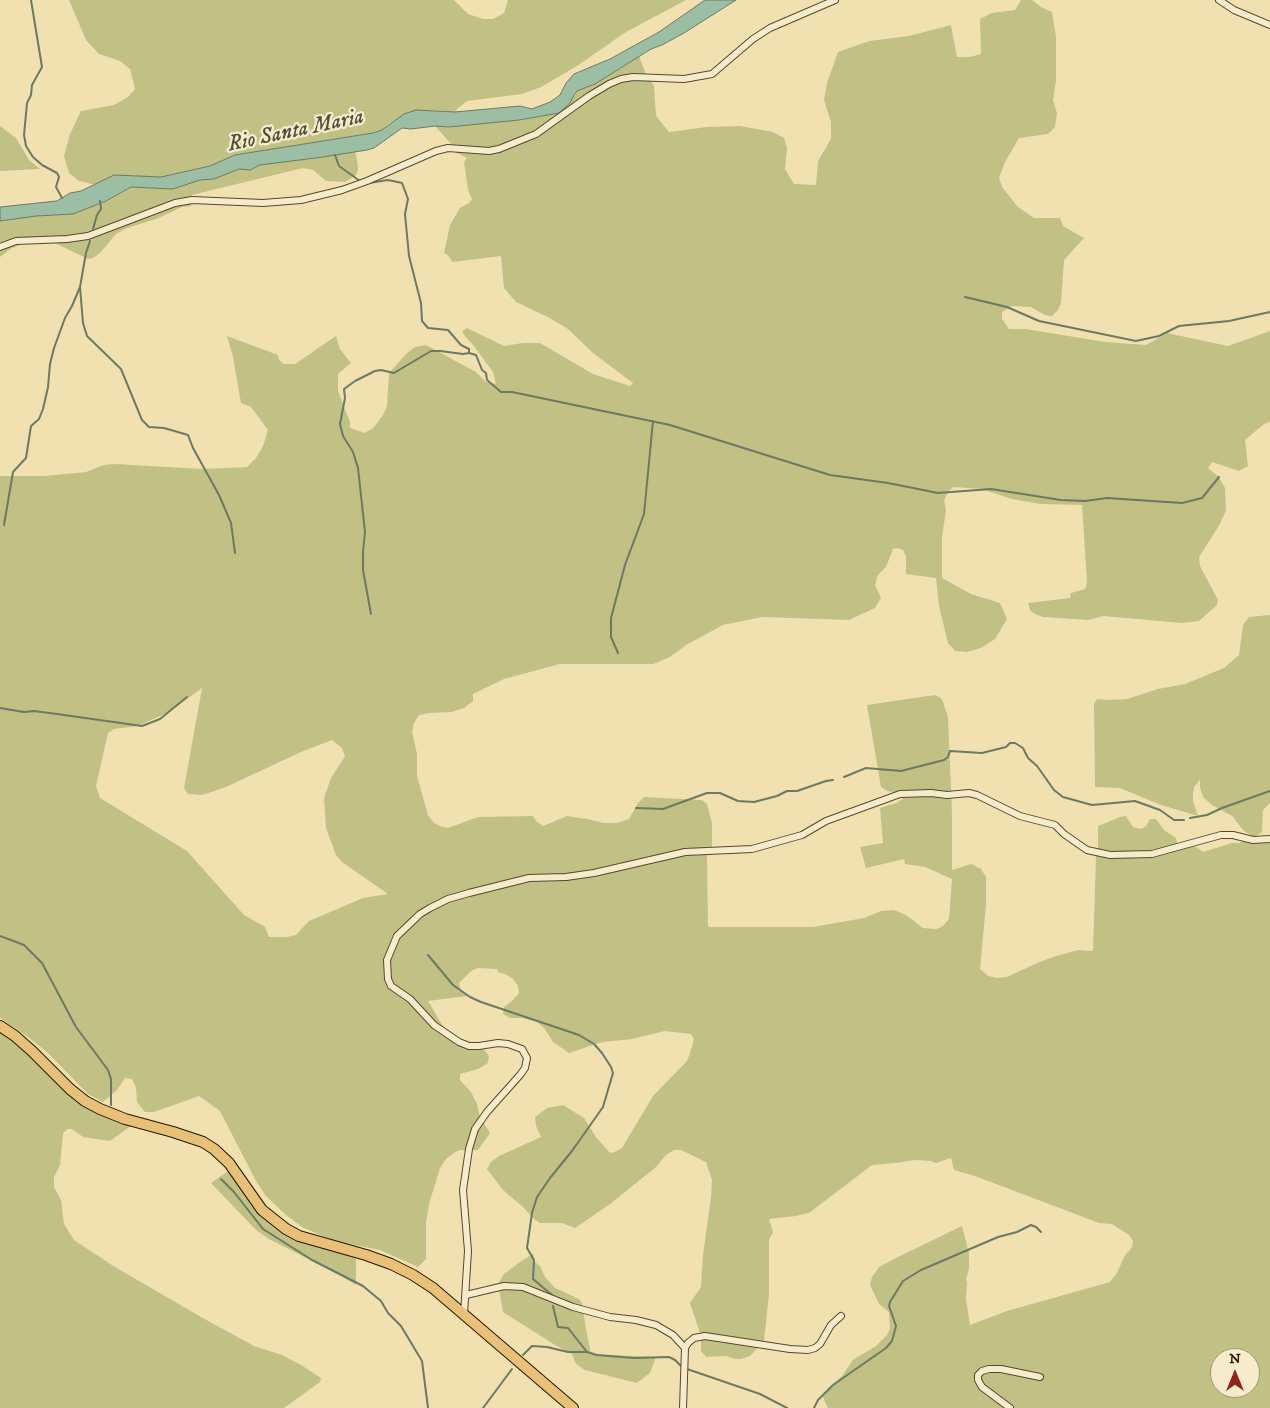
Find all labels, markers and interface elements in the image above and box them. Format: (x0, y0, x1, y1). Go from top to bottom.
water label: Rio Santa Maria (226, 105, 366, 159)
north arrow (1210, 1348, 1260, 1398)
text: N (1229, 1350, 1241, 1368)

